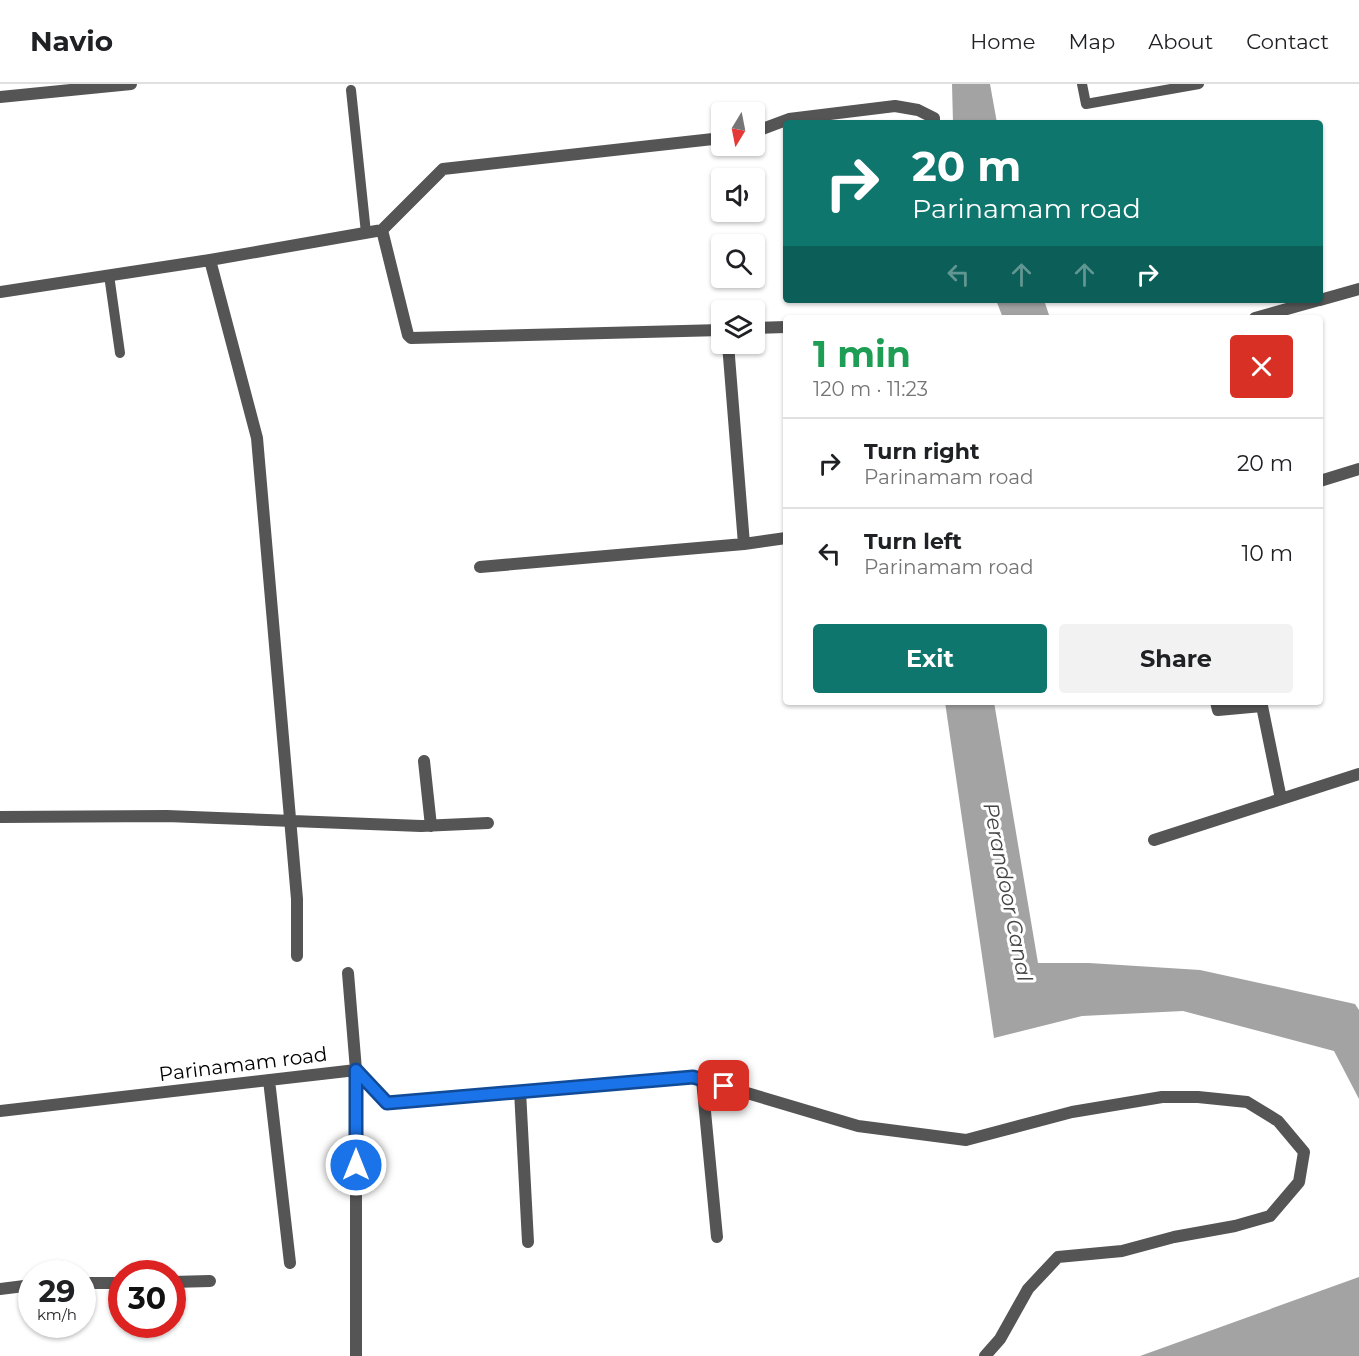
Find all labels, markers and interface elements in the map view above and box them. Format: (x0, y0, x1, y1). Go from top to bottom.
text: Navio (30, 24, 113, 58)
text: Home (970, 29, 1035, 54)
text: Map (1068, 29, 1115, 54)
text: About (1148, 29, 1213, 54)
text: Contact (1246, 29, 1329, 54)
north arrow (711, 102, 765, 156)
map controls (711, 102, 765, 354)
text: 20 m (912, 140, 1021, 192)
icon: right (813, 144, 891, 222)
button: sound (711, 168, 765, 222)
text: Parinamam road (912, 192, 1141, 225)
button: search (711, 234, 765, 288)
icon: left (942, 258, 975, 291)
icon: ahead (1005, 258, 1038, 291)
icon: ahead (1068, 258, 1101, 291)
icon: right (1131, 258, 1164, 291)
button: layers (711, 300, 765, 354)
text: 1 min (813, 332, 911, 376)
button: close (1230, 335, 1293, 398)
text: 120 m · 11:23 (813, 377, 928, 401)
text: Turn right (864, 438, 979, 465)
icon: right (813, 447, 846, 480)
text: 20 m (1237, 450, 1293, 477)
text: Parinamam road (864, 465, 1034, 489)
text: Turn left (864, 528, 962, 555)
icon: left (813, 537, 846, 570)
text: 10 m (1241, 540, 1293, 567)
text: Parinamam road (864, 555, 1034, 579)
button: Exit (813, 624, 1047, 693)
button: Share (1059, 624, 1293, 693)
water label: Perandoor Canal (978, 801, 1038, 984)
street label: Parinamam road (157, 1042, 329, 1086)
pin (698, 1060, 749, 1111)
icon: arrive (707, 1069, 740, 1102)
position arrow (324, 1133, 388, 1197)
speed limit sign: 30 (108, 1260, 186, 1338)
text: 29 (39, 1273, 75, 1310)
text: km/h (37, 1305, 77, 1324)

